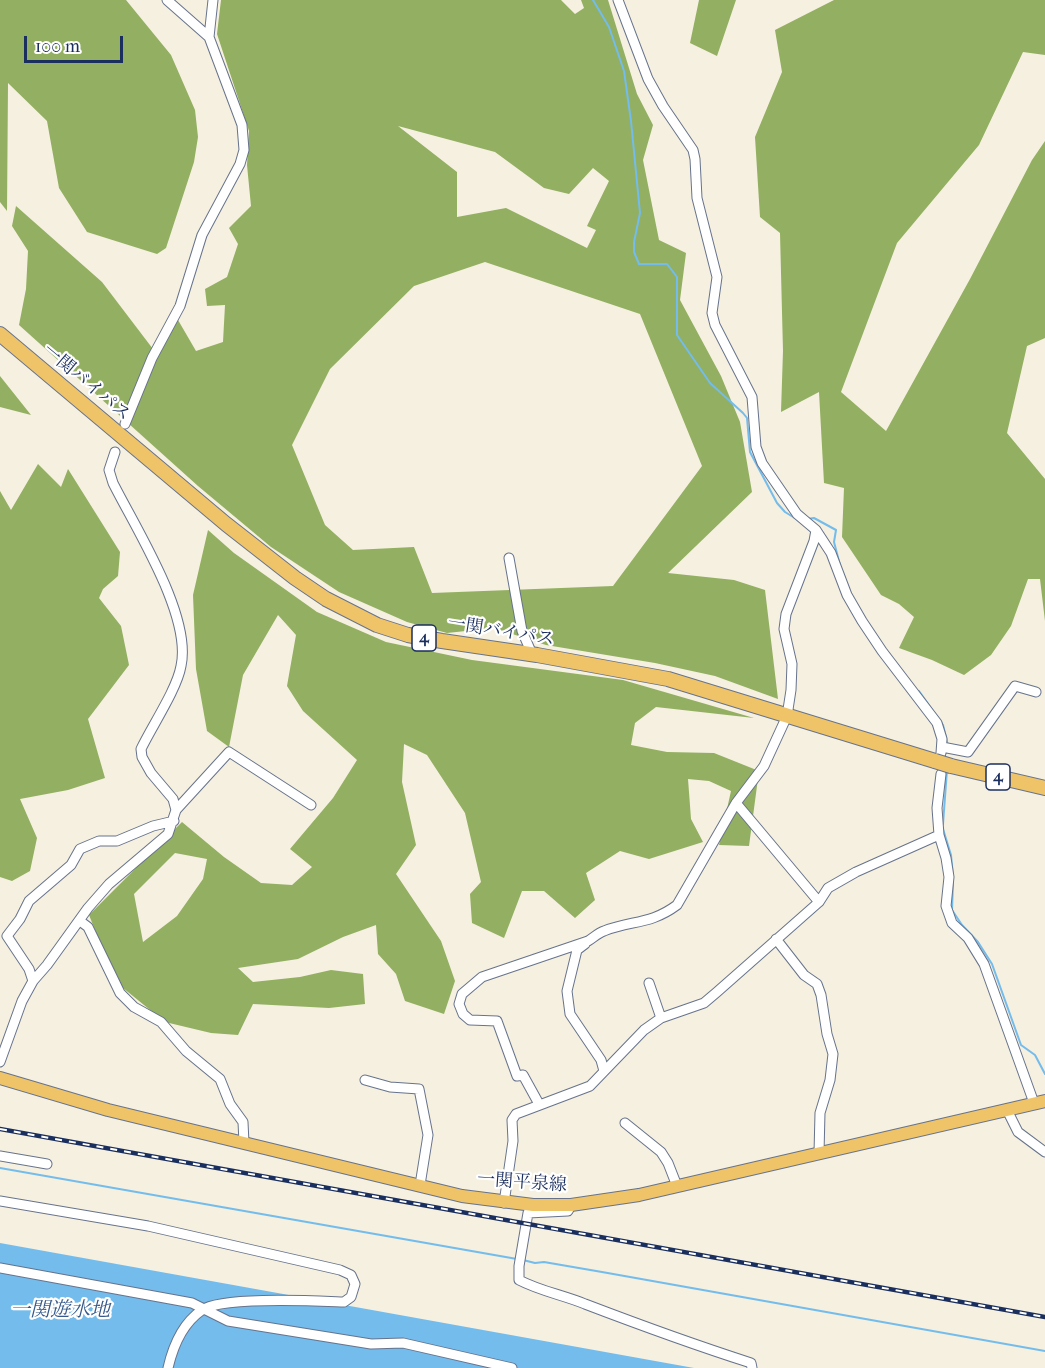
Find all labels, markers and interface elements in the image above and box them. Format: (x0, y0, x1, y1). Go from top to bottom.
scale bar (27, 24, 126, 62)
text: 100 m (35, 36, 80, 57)
street label: 一関バイパス (38, 340, 134, 426)
street label: 一関バイパス (446, 613, 556, 651)
road number: 4 (412, 625, 436, 651)
road number: 4 (986, 764, 1010, 790)
street label: 一関平泉線 (476, 1169, 568, 1197)
water label: 一関遊水地 (10, 1299, 110, 1323)

